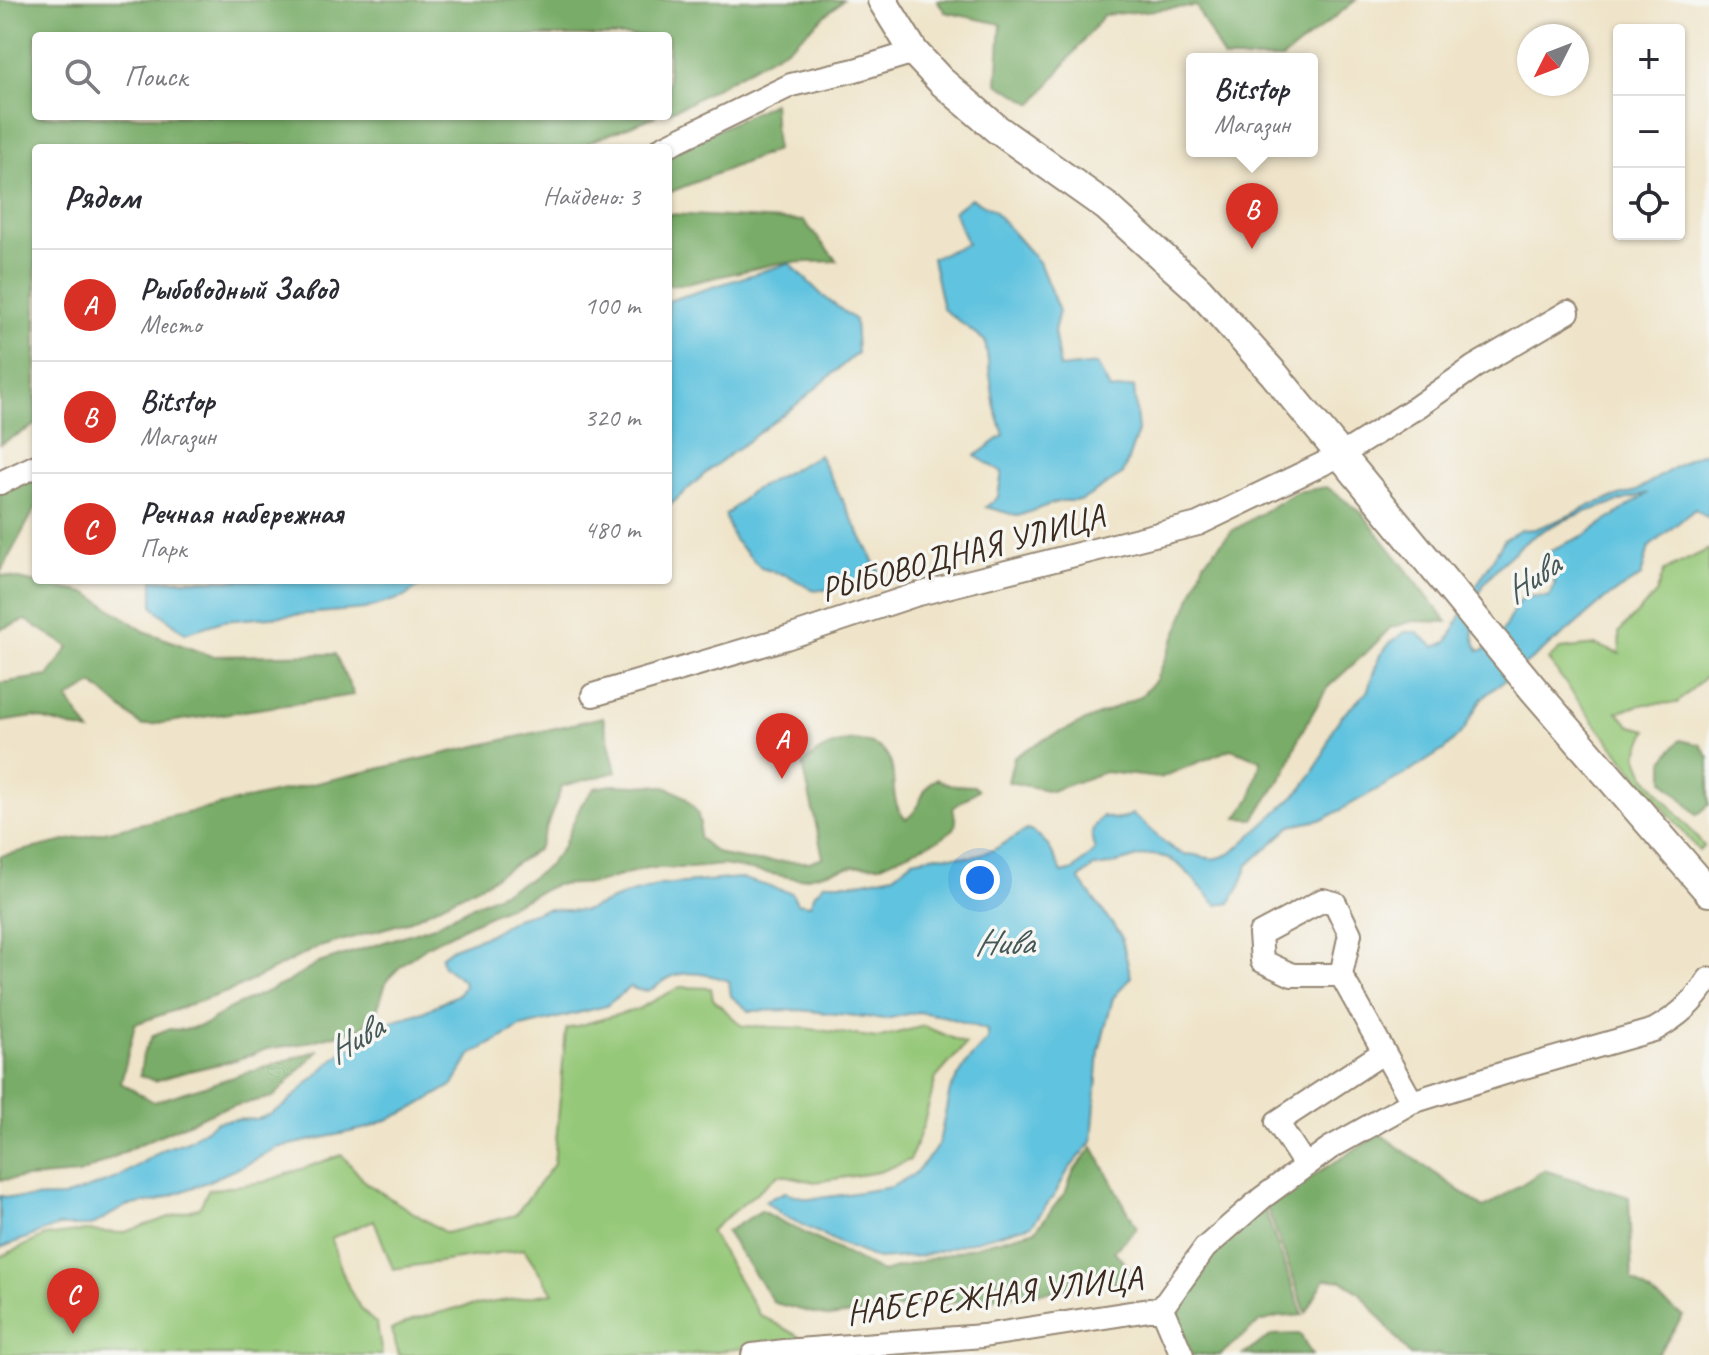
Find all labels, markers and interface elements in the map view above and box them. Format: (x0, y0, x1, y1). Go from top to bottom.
north arrow (1517, 24, 1589, 96)
map controls (1613, 24, 1685, 240)
button: + (1613, 24, 1685, 96)
search box (32, 32, 672, 120)
popup (1186, 53, 1318, 157)
icon: search (60, 54, 104, 98)
text: Поиск (124, 57, 187, 95)
text: Bitstop (1214, 70, 1289, 108)
button: − (1613, 96, 1685, 168)
text: Магазин (1214, 108, 1290, 141)
button: locate (1613, 168, 1685, 240)
text: Рядом (64, 175, 140, 218)
text: Найдено: 3 (543, 180, 640, 213)
pin: B (1226, 183, 1278, 249)
text: Рыбоводный Завод (140, 270, 337, 308)
text: A (83, 289, 97, 322)
text: 100 m (584, 289, 640, 322)
text: Место (140, 308, 202, 341)
text: Bitstop (140, 382, 214, 420)
text: B (83, 401, 97, 434)
text: 320 m (584, 401, 640, 434)
text: Магазин (140, 420, 216, 453)
street label: РЫБОВОДНАЯ УЛИЦА (816, 493, 1110, 611)
text: Речная набережная (140, 494, 343, 532)
text: C (84, 513, 96, 546)
text: 480 m (584, 513, 640, 546)
text: Парк (140, 532, 186, 565)
water label: Нива (1494, 540, 1572, 613)
pin: A (756, 713, 808, 779)
your location (960, 860, 1000, 900)
water label: Нива (975, 919, 1037, 965)
water label: Нива (317, 1002, 395, 1074)
street label: НАБЕРЕЖНАЯ УЛИЦА (844, 1255, 1145, 1334)
pin: C (47, 1268, 99, 1334)

